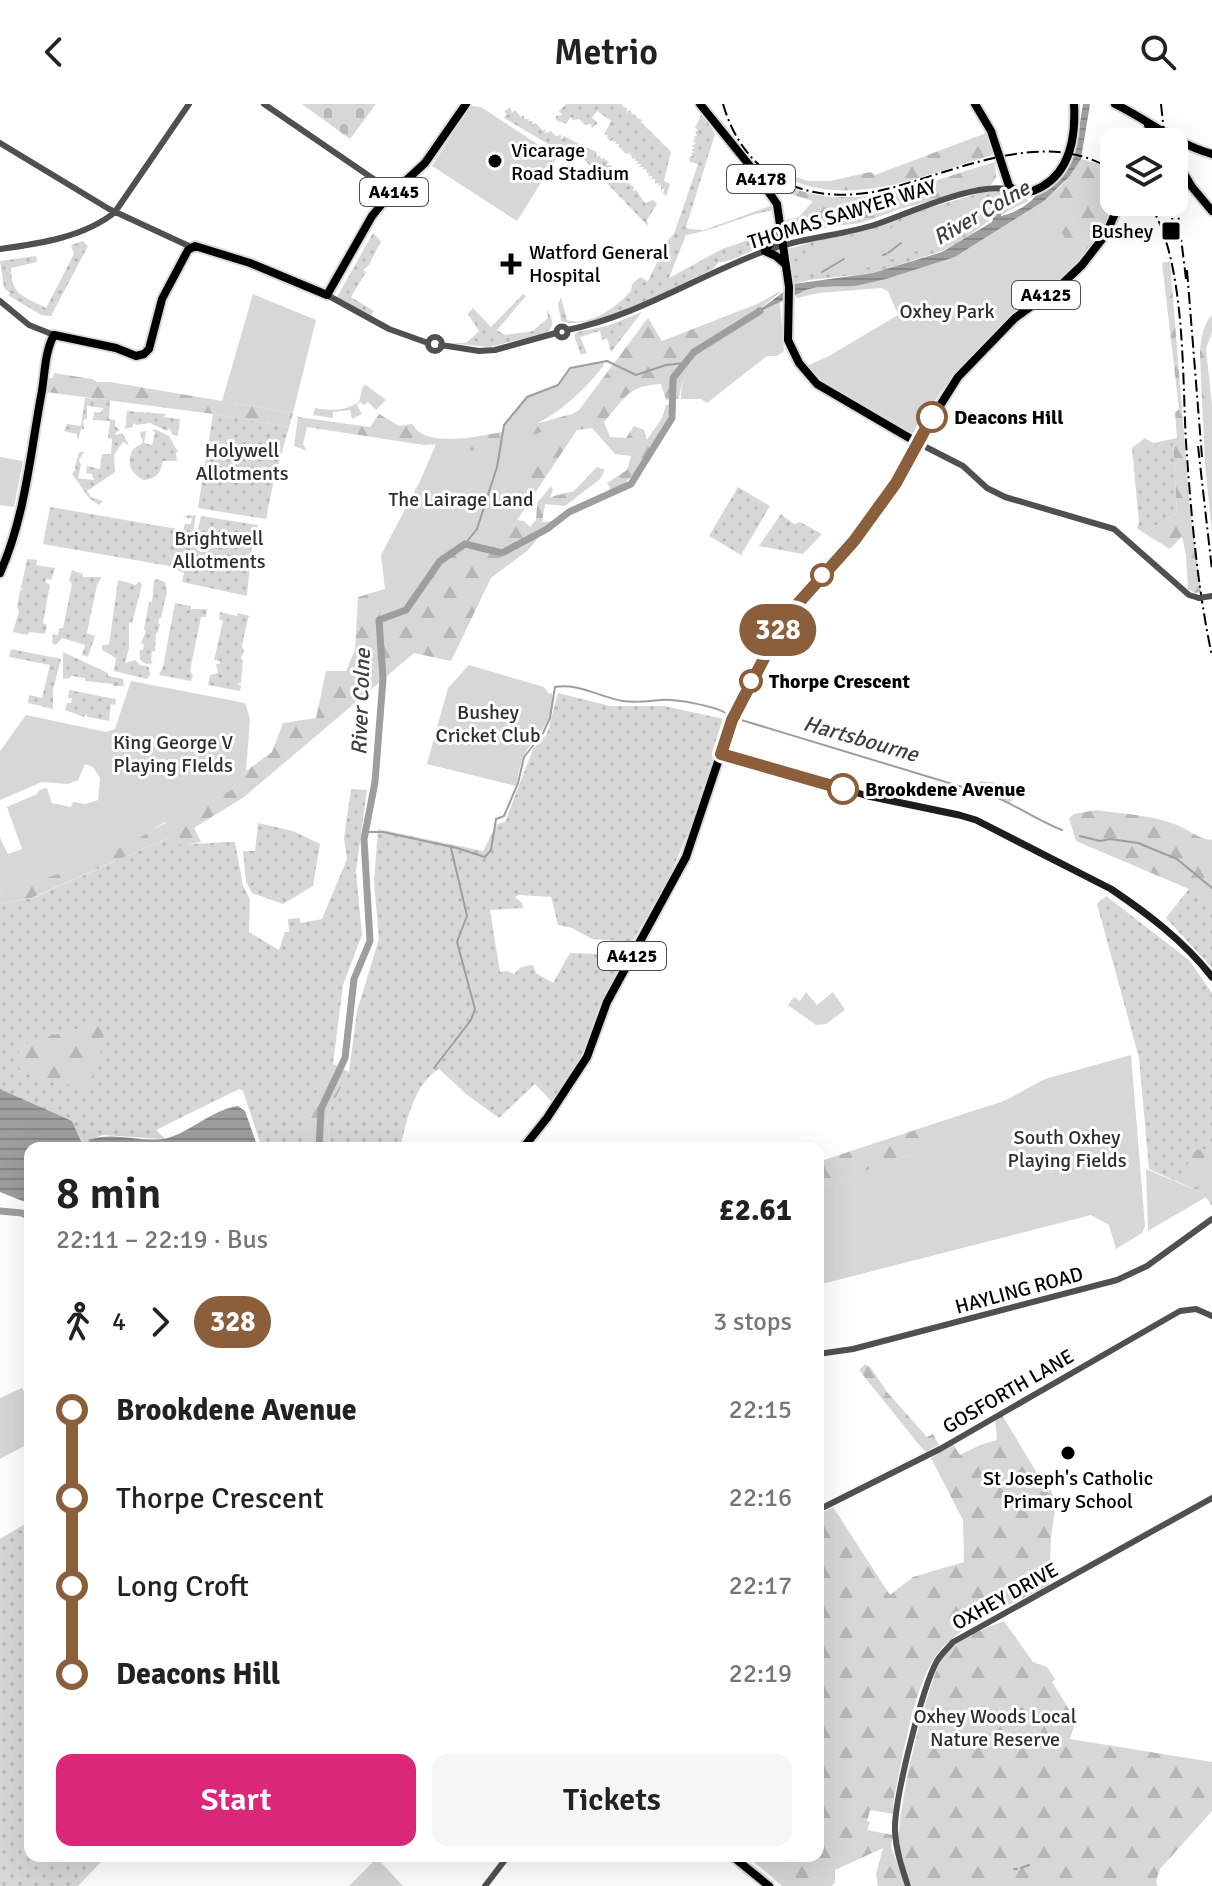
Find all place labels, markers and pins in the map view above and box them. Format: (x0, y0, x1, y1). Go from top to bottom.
place label: Vicarage Road Stadium (511, 138, 629, 186)
marker: Vicarage Road Stadium (486, 152, 504, 170)
place label: Bushey (1091, 219, 1154, 244)
marker: Bushey (1160, 220, 1182, 242)
place label: Watford General Hospital (529, 240, 669, 288)
marker: Watford General Hospital (500, 253, 522, 275)
marker: Deacons Hill (917, 402, 947, 432)
place label: Deacons Hill (954, 405, 1063, 430)
unlabelled marker (811, 564, 833, 586)
place label: Thorpe Crescent (769, 669, 910, 694)
marker: Thorpe Crescent (740, 670, 762, 692)
marker: Brookdene Avenue (828, 774, 858, 804)
place label: Brookdene Avenue (865, 777, 1026, 802)
marker: St Joseph's Catholic Primary School (1059, 1444, 1077, 1462)
place label: St Joseph's Catholic Primary School (983, 1466, 1153, 1514)

